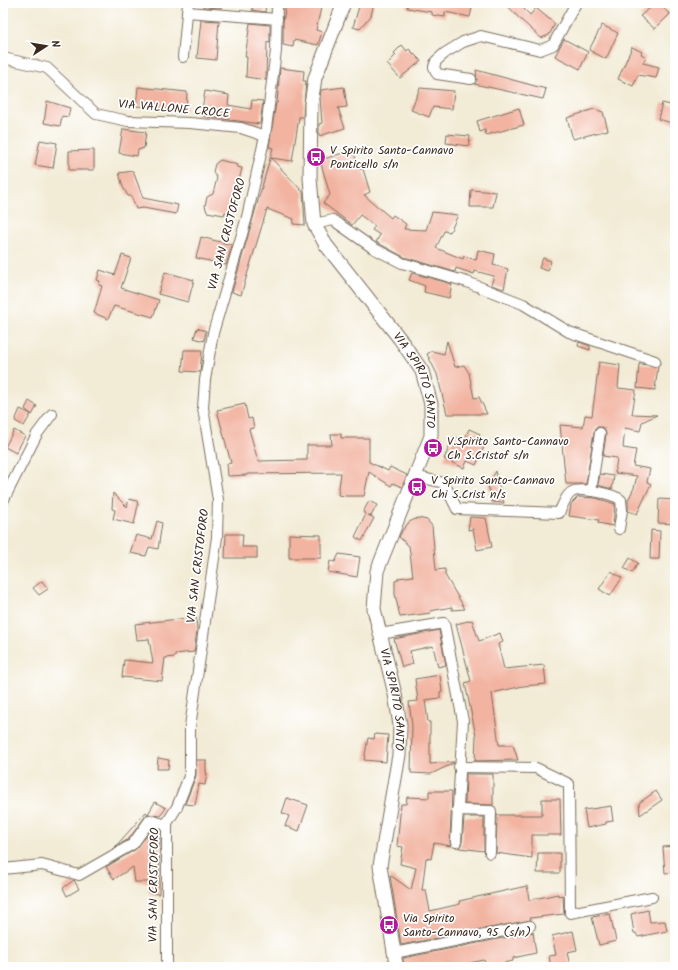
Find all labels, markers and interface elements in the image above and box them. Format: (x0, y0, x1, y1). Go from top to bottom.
north arrow (26, 26, 66, 66)
text: N (45, 39, 64, 49)
street label: VIA VALLONE CROCE (117, 95, 232, 123)
place label: V Spirito Santo-Cannavo Ponticello s/n (330, 141, 454, 174)
bus stop icon: V Spirito Santo-Cannavo Ponticello s/n (305, 146, 327, 168)
street label: VIA SAN CRISTOFORO (203, 175, 251, 292)
street label: VIA SPIRITO SANTO (388, 328, 441, 429)
place label: V.Spirito Santo-Cannavo Ch S.Cristof s/n (447, 432, 569, 465)
bus stop icon: V.Spirito Santo-Cannavo Ch S.Cristof s/n (422, 437, 444, 459)
place label: V Spirito Santo-Cannavo Chi S.Crist n/s (431, 471, 555, 504)
bus stop icon: V Spirito Santo-Cannavo Chi S.Crist n/s (406, 476, 428, 498)
street label: VIA SAN CRISTOFORO (182, 507, 215, 624)
street label: VIA SPIRITO SANTO (375, 646, 410, 752)
street label: VIA SAN CRISTOFORO (143, 827, 165, 943)
place label: Via Spirito Santo-Cannavo, 95 (s/n) (403, 909, 531, 942)
bus stop icon: Via Spirito Santo-Cannavo, 95 (s/n) (378, 914, 400, 936)

